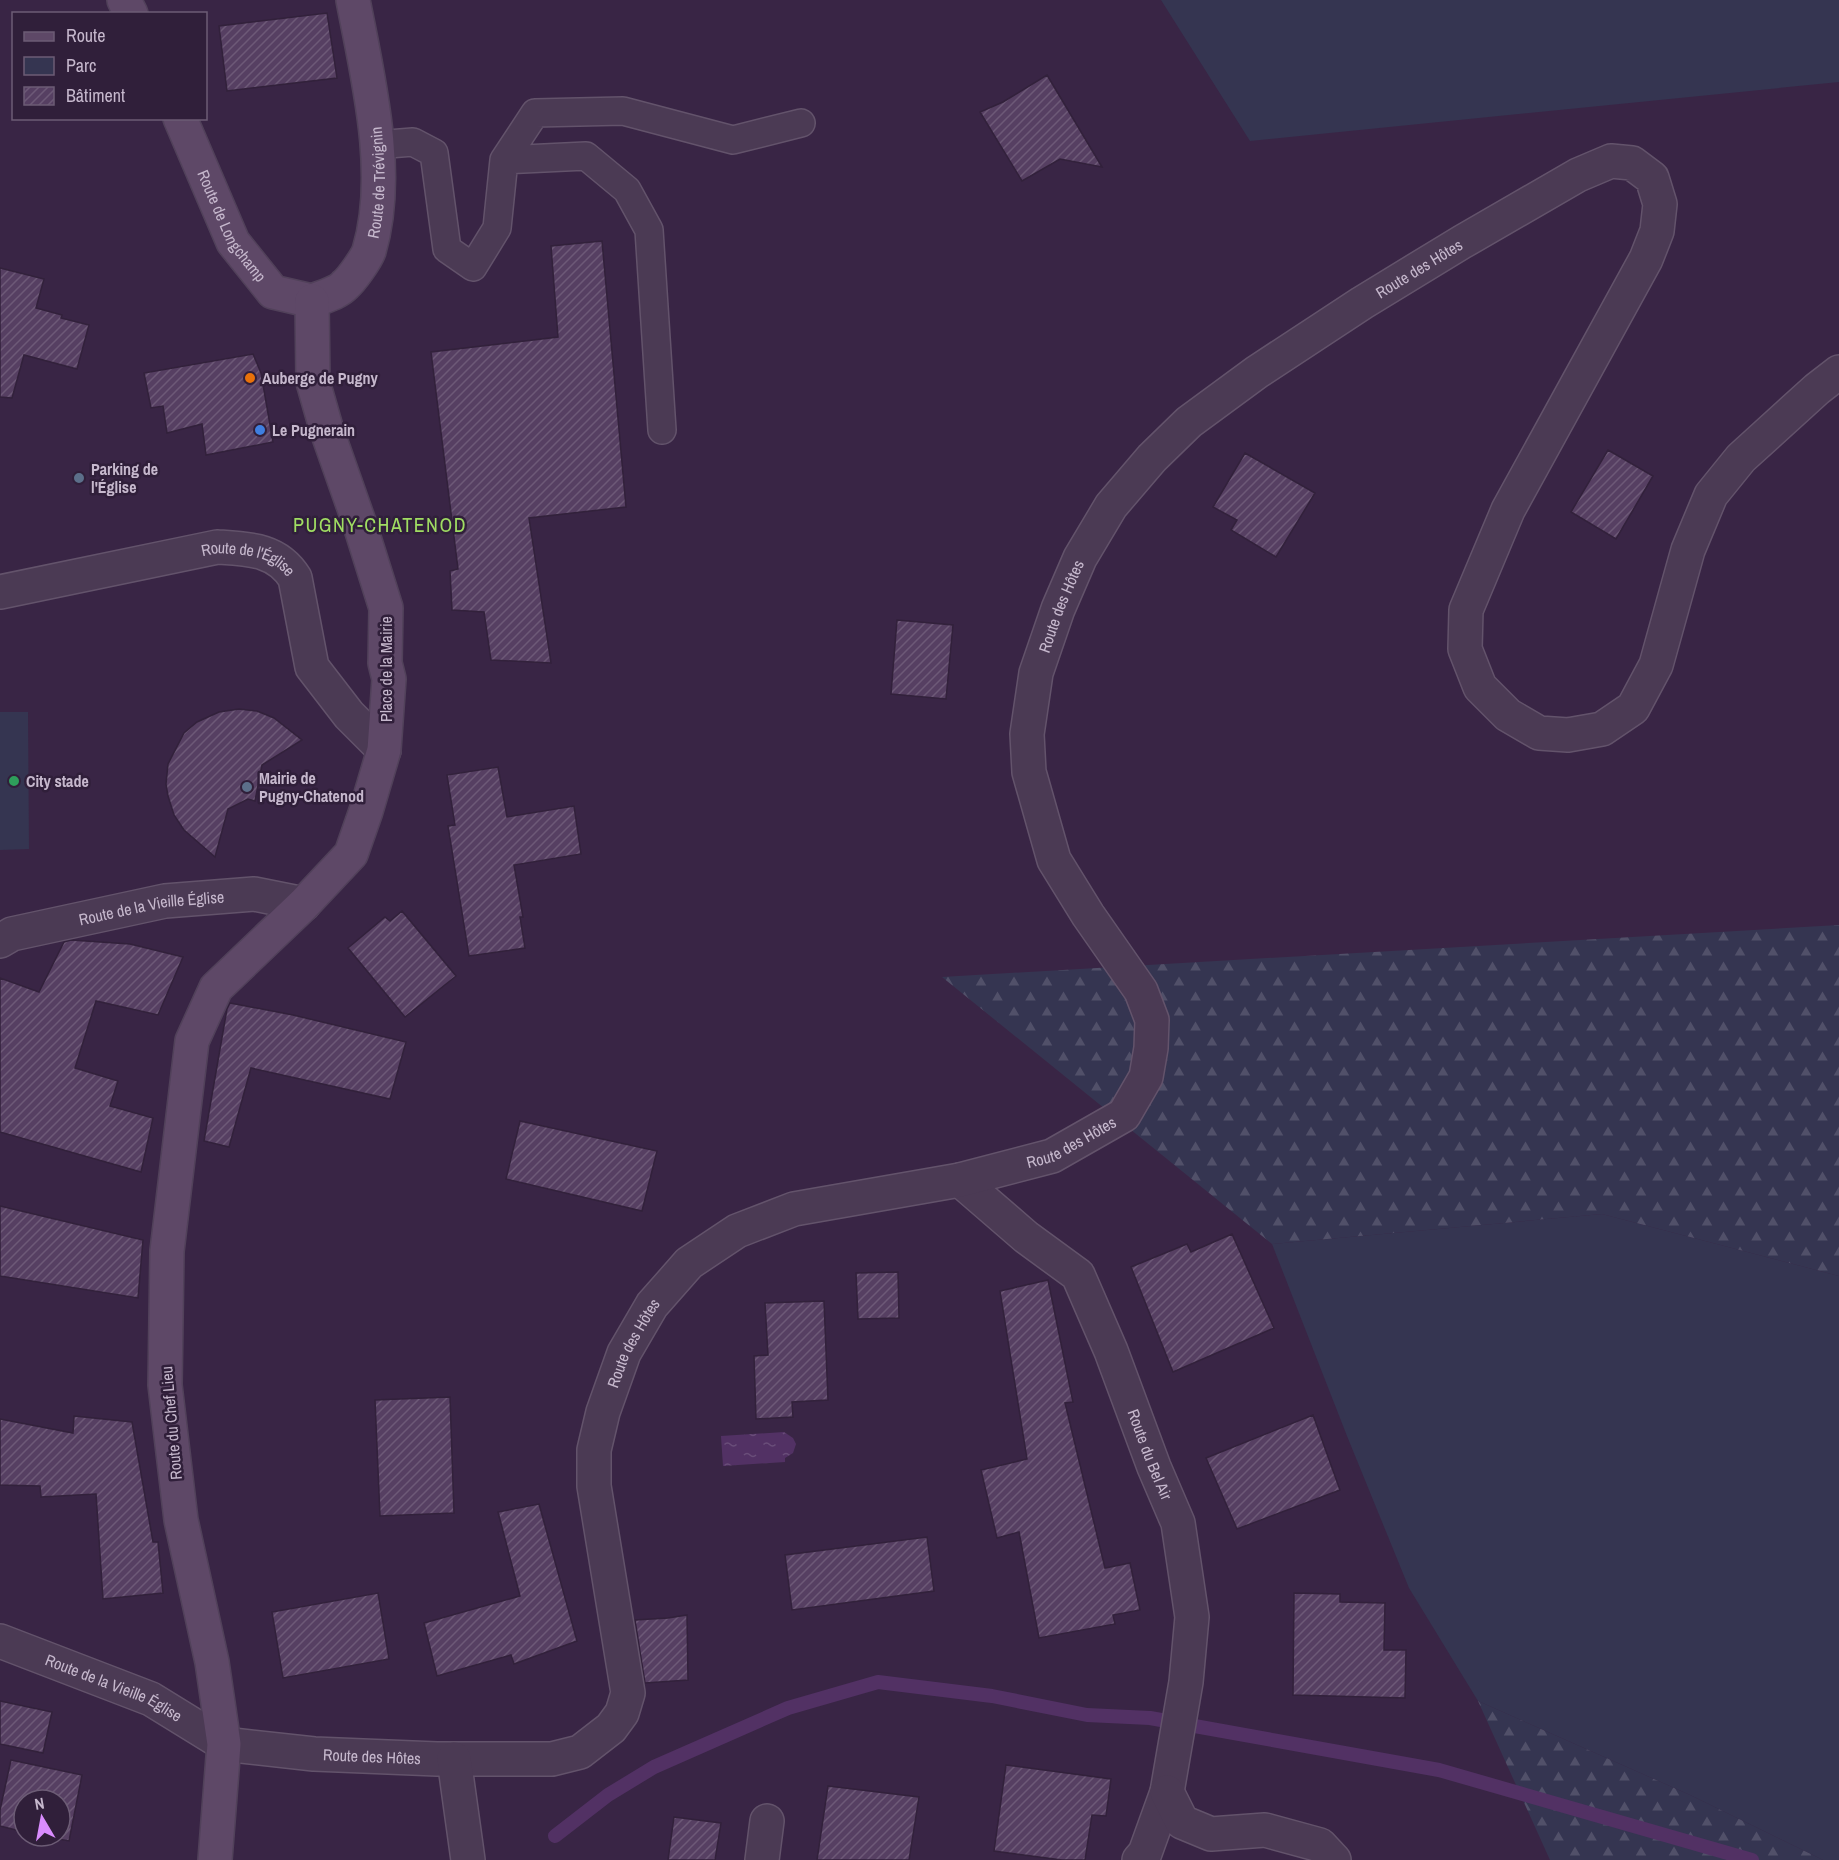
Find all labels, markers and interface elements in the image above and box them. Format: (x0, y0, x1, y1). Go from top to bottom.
legend (12, 12, 207, 120)
text: Route (66, 23, 105, 48)
text: Parc (66, 53, 96, 78)
text: Bâtiment (66, 83, 125, 108)
street label: Route de Trévignin (362, 126, 390, 240)
street label: Route de Longchamp (192, 166, 272, 286)
street label: Route des Hôtes (1371, 233, 1466, 303)
place label: Auberge de Pugny (262, 367, 379, 389)
marker: Auberge de Pugny (243, 371, 257, 385)
place label: Le Pugnerain (272, 419, 355, 441)
marker: Le Pugnerain (253, 423, 267, 437)
place label: Parking de l'Église (91, 458, 158, 498)
marker: Parking de l'Église (72, 471, 86, 485)
district label: PUGNY-CHATENOD (293, 511, 467, 538)
street label: Route de l'Église (199, 536, 301, 581)
street label: Route des Hôtes (1033, 557, 1089, 656)
street label: Place de la Mairie (375, 616, 397, 722)
place label: Mairie de Pugny-Chatenod (259, 767, 364, 807)
place label: City stade (26, 770, 89, 792)
marker: City stade (7, 774, 21, 788)
marker: Mairie de Pugny-Chatenod (240, 780, 254, 794)
street label: Route de la Vieille Église (77, 885, 225, 930)
street label: Route des Hôtes (1024, 1111, 1120, 1173)
street label: Route des Hôtes (602, 1293, 664, 1391)
street label: Route du Chef Lieu (155, 1365, 187, 1481)
street label: Route du Bel Air (1122, 1406, 1178, 1504)
street label: Route de la Vieille Église (42, 1648, 186, 1727)
street label: Route des Hôtes (323, 1743, 421, 1769)
north arrow (12, 1788, 72, 1848)
text: N (33, 1792, 46, 1815)

